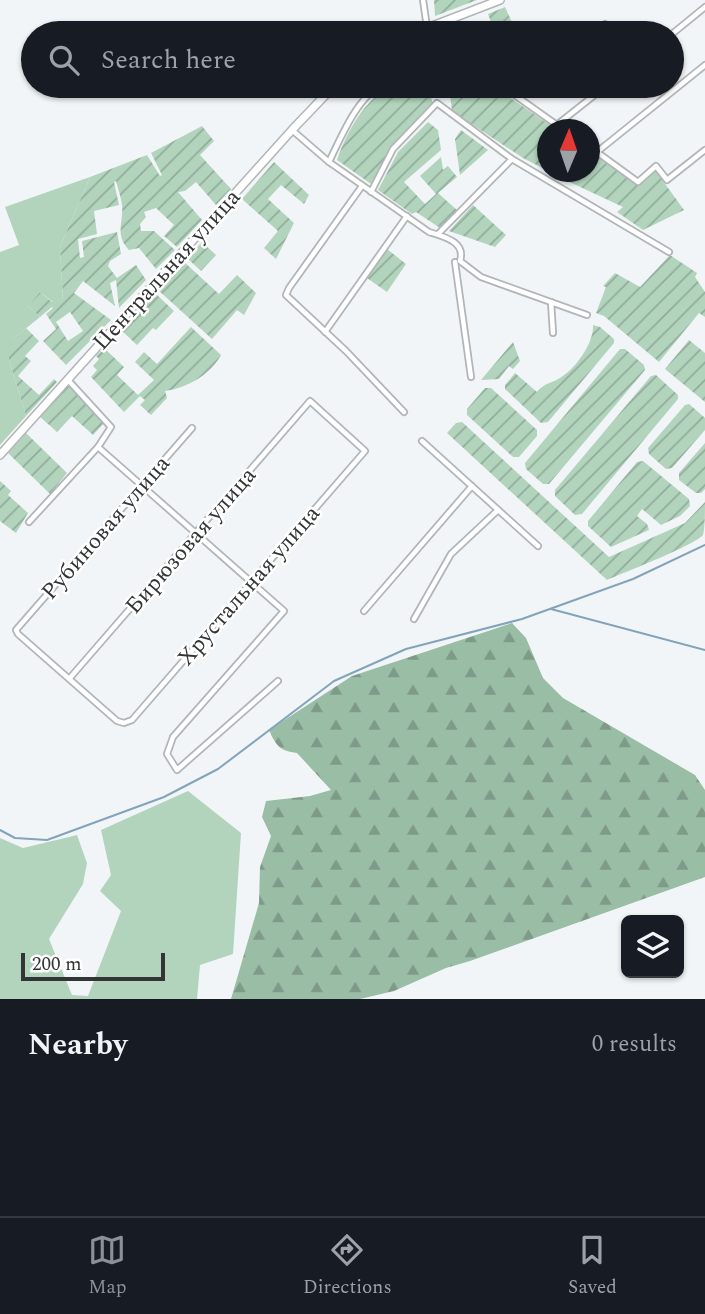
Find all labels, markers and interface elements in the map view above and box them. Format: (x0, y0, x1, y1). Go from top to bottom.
search box (21, 21, 684, 98)
text: Search here (101, 40, 236, 80)
icon: search (45, 41, 83, 79)
north arrow (537, 119, 600, 182)
street label: Центральная улица (85, 181, 249, 359)
street label: Рубиновая улица (33, 448, 179, 608)
street label: Бирюзовая улица (117, 459, 265, 622)
street label: Хрустальная улица (169, 498, 329, 674)
map controls (621, 915, 684, 978)
button: layers (621, 915, 684, 978)
scale bar (21, 950, 164, 982)
text: 200 m (32, 950, 82, 979)
text: Nearby (28, 1022, 127, 1068)
text: 0 results (592, 1027, 677, 1062)
tab: Map (88, 1231, 127, 1302)
tab: Directions (303, 1231, 392, 1302)
tab: Saved (568, 1231, 617, 1302)

